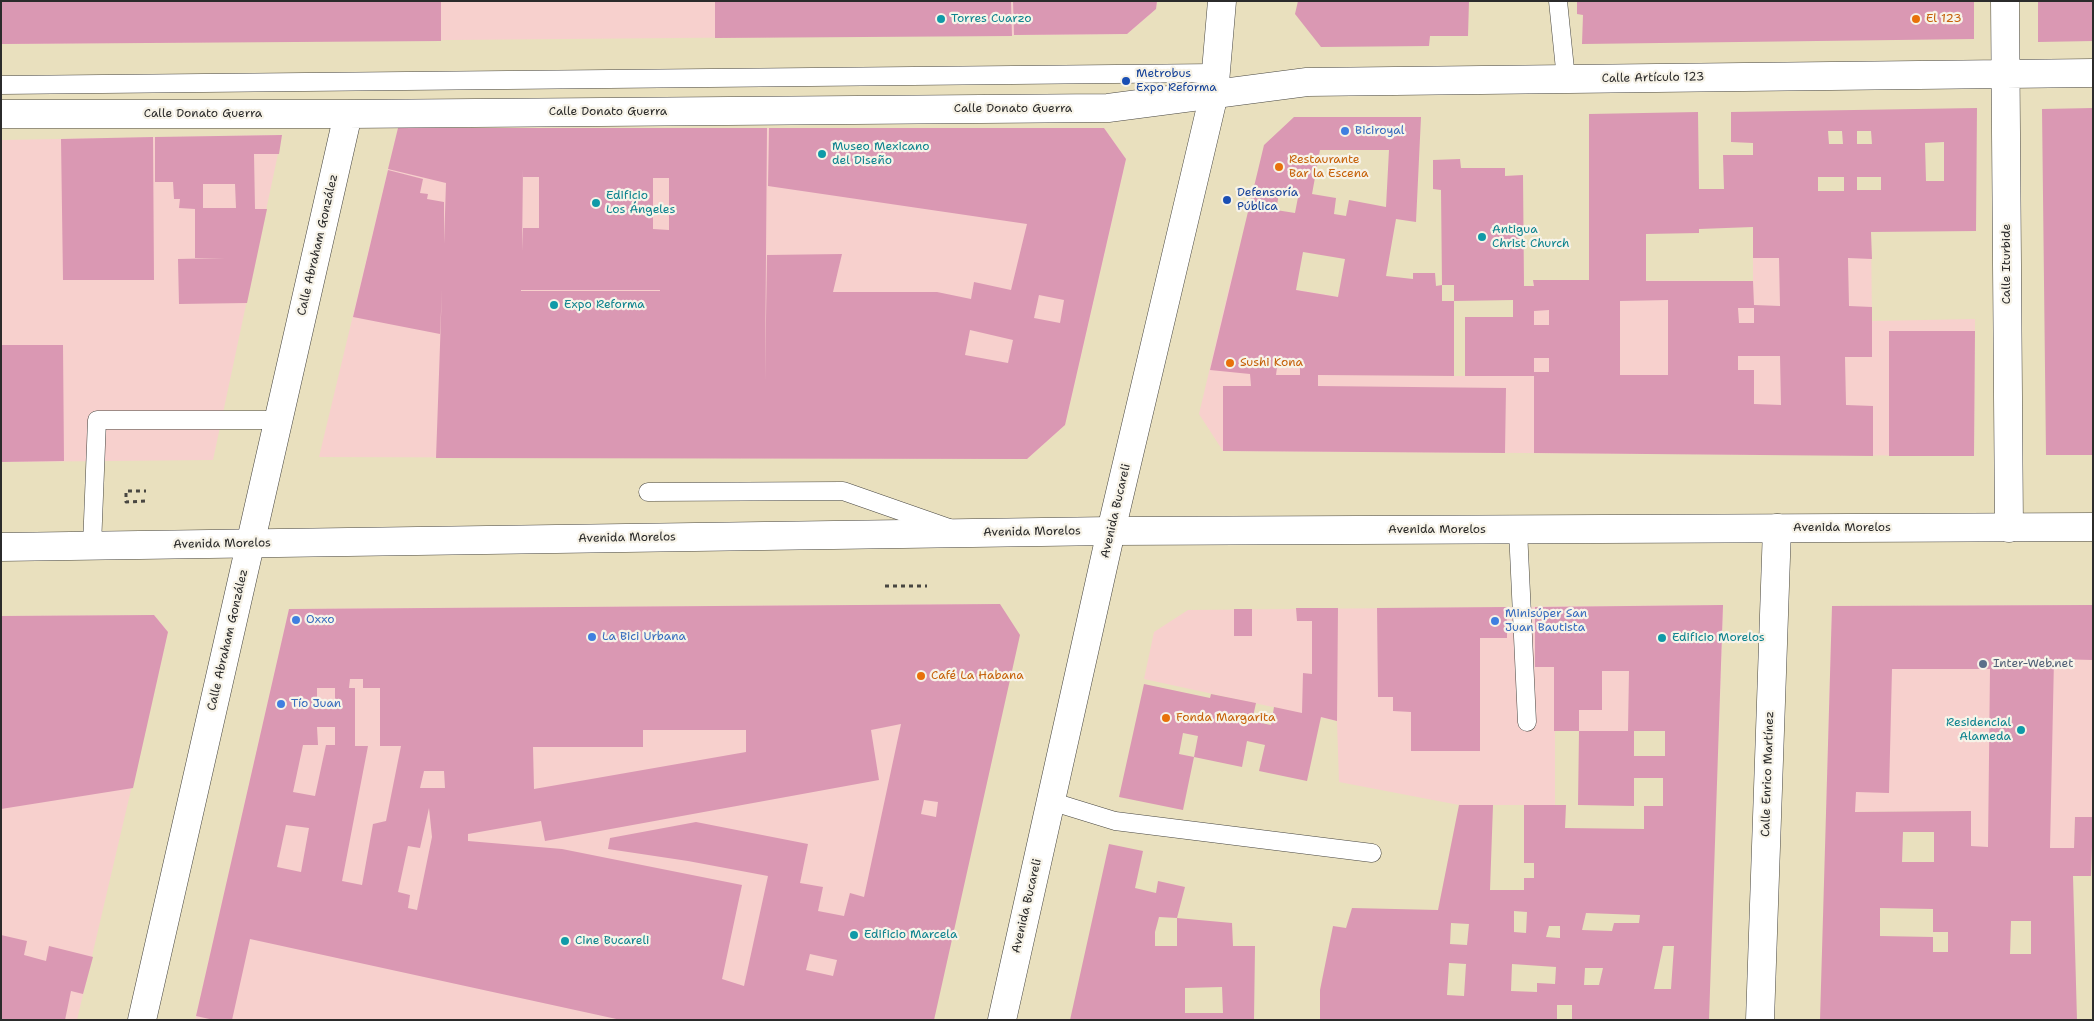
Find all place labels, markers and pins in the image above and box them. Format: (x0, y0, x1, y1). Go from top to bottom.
place label: Torres Cuarzo (951, 12, 1032, 26)
place label: El 123 (1926, 12, 1962, 26)
marker: Torres Cuarzo (935, 13, 947, 25)
marker: El 123 (1910, 13, 1922, 25)
place label: Metrobus Expo Reforma (1136, 67, 1217, 95)
marker: Metrobus Expo Reforma (1120, 75, 1132, 87)
place label: Biciroyal (1355, 124, 1404, 138)
marker: Biciroyal (1339, 125, 1351, 137)
place label: Museo Mexicano del Diseño (832, 140, 929, 168)
marker: Museo Mexicano del Diseño (816, 148, 828, 160)
place label: Restaurante Bar la Escena (1289, 153, 1368, 181)
marker: Restaurante Bar la Escena (1273, 161, 1285, 173)
place label: Defensoría Pública (1237, 186, 1298, 214)
place label: Edificio Los Ángeles (606, 189, 675, 217)
marker: Defensoría Pública (1221, 194, 1233, 206)
marker: Edificio Los Ángeles (590, 197, 602, 209)
place label: Antigua Christ Church (1492, 223, 1570, 251)
marker: Antigua Christ Church (1476, 231, 1488, 243)
place label: Expo Reforma (564, 298, 645, 312)
marker: Expo Reforma (548, 299, 560, 311)
place label: Sushi Kona (1240, 356, 1303, 370)
marker: Sushi Kona (1224, 357, 1236, 369)
place label: Minisúper San Juan Bautista (1505, 607, 1587, 635)
place label: Oxxo (306, 613, 335, 627)
marker: Oxxo (290, 614, 302, 626)
marker: Minisúper San Juan Bautista (1489, 615, 1501, 627)
place label: La Bici Urbana (602, 630, 686, 644)
marker: La Bici Urbana (586, 631, 598, 643)
place label: Edificio Morelos (1672, 631, 1765, 645)
marker: Edificio Morelos (1656, 632, 1668, 644)
place label: Inter-Web.net (1993, 657, 2074, 671)
marker: Inter-Web.net (1977, 658, 1989, 670)
place label: Café La Habana (931, 669, 1024, 683)
marker: Café La Habana (915, 670, 927, 682)
place label: Tío Juan (291, 697, 341, 711)
marker: Tío Juan (275, 698, 287, 710)
place label: Fonda Margarita (1176, 711, 1275, 725)
marker: Fonda Margarita (1160, 712, 1172, 724)
place label: Residencial Alameda (1946, 716, 2011, 744)
marker: Residencial Alameda (2015, 724, 2027, 736)
place label: Edificio Marcela (864, 928, 957, 942)
marker: Edificio Marcela (848, 929, 860, 941)
place label: Cine Bucareli (575, 934, 649, 948)
marker: Cine Bucareli (559, 935, 571, 947)

